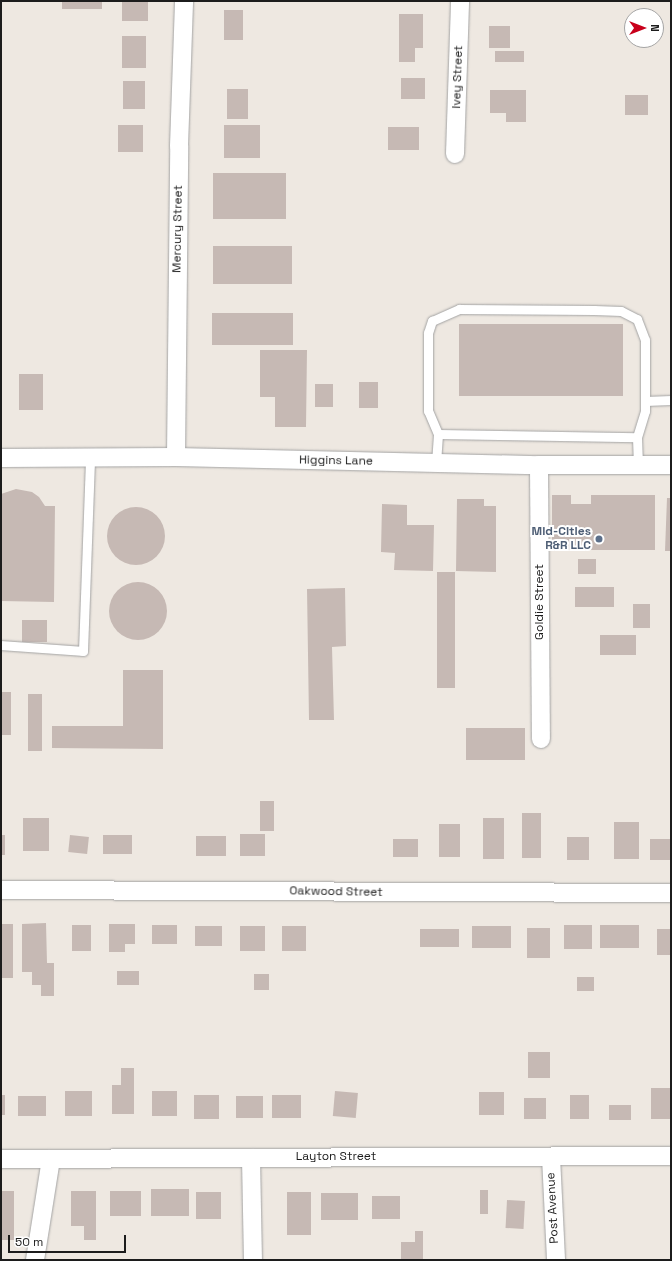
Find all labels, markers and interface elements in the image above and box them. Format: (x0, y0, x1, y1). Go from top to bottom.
north arrow (624, 8, 664, 48)
text: N (648, 24, 662, 32)
street label: Ivey Street (450, 45, 466, 109)
street label: Mercury Street (170, 185, 186, 273)
street label: Higgins Lane (299, 453, 373, 469)
place label: Mid-Cities R&R LLC (532, 525, 591, 553)
marker: Mid-Cities R&R LLC (594, 534, 604, 544)
street label: Goldie Street (533, 564, 547, 640)
street label: Oakwood Street (289, 884, 383, 900)
street label: Layton Street (296, 1150, 376, 1164)
street label: Post Avenue (544, 1172, 562, 1244)
scale bar (10, 1227, 128, 1253)
text: 50 m (15, 1234, 43, 1250)

